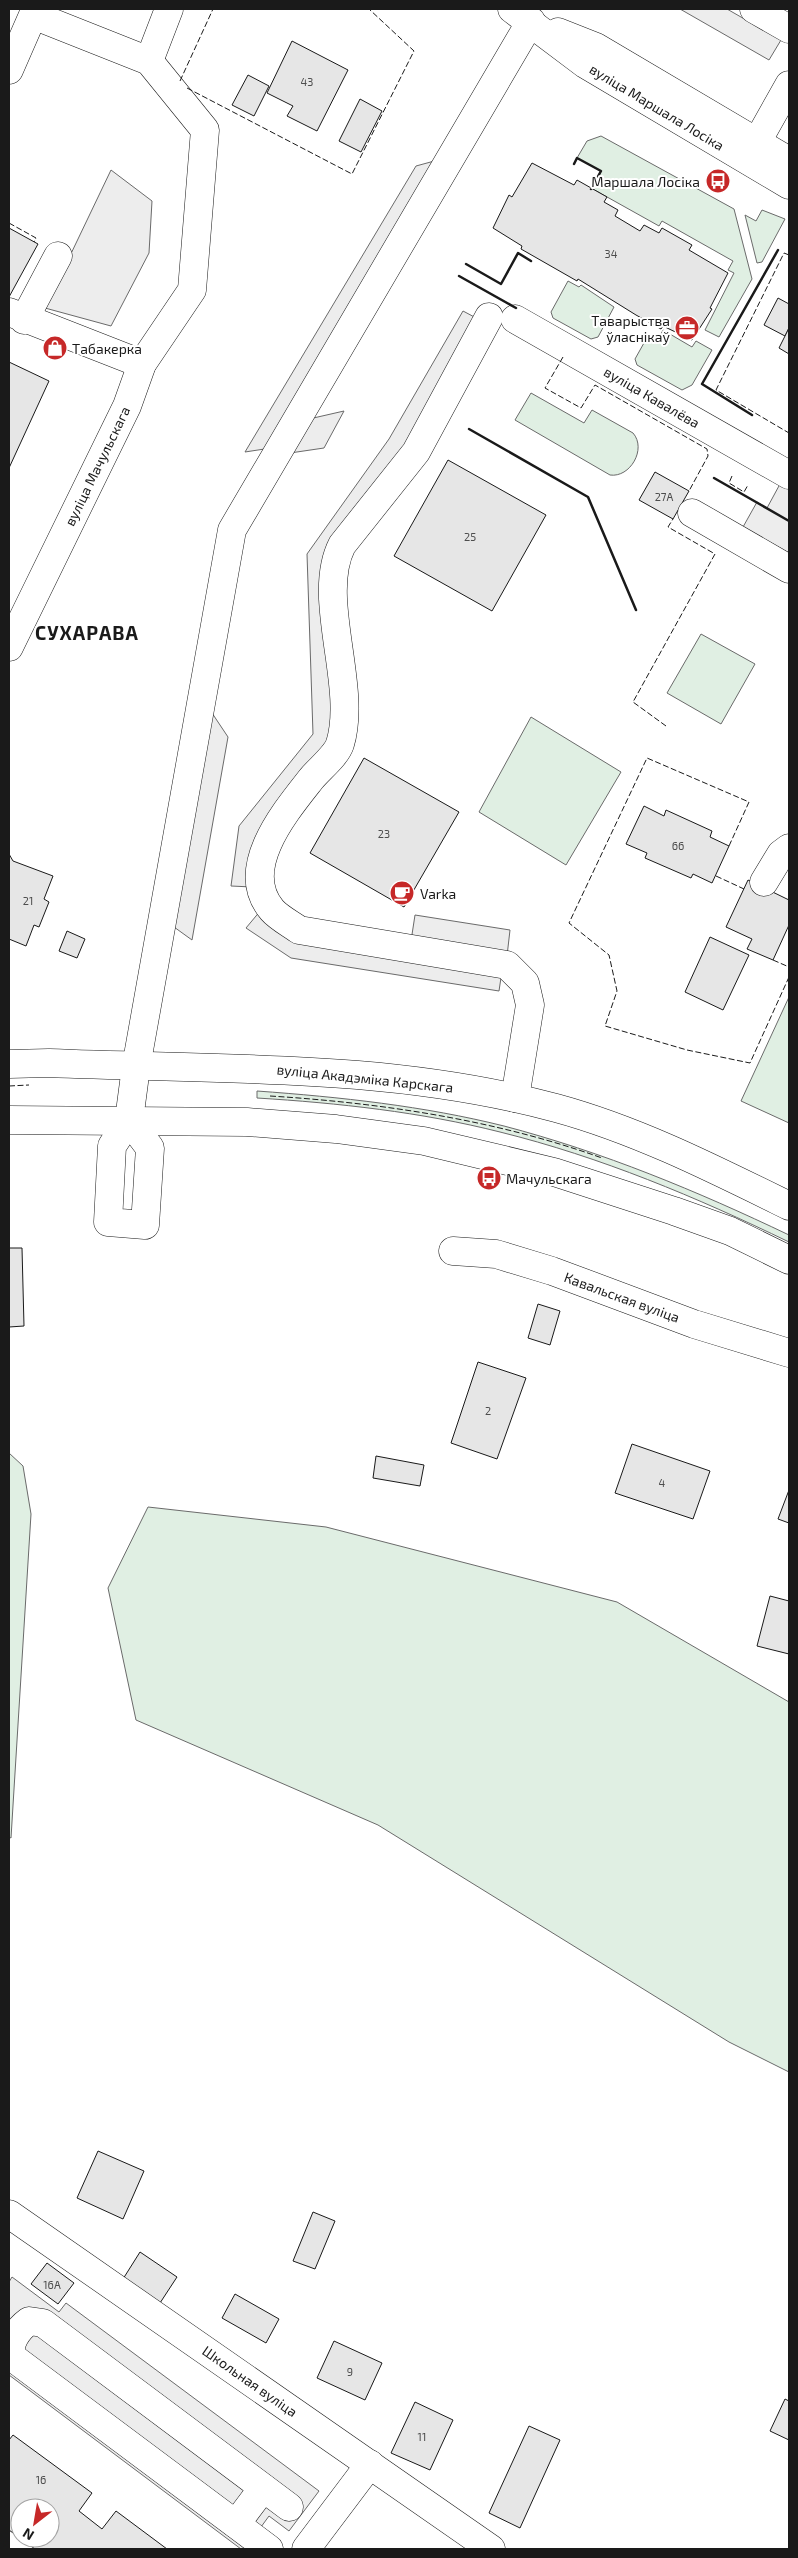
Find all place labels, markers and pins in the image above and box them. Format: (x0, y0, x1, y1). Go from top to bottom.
bus stop icon: Маршала Лосіка (705, 168, 731, 194)
place label: Маршала Лосіка (591, 173, 700, 190)
place label: Таварыства ўласнікаў (591, 312, 671, 345)
office icon: Таварыства ўласнікаў (674, 315, 700, 341)
shop icon: Табакерка (42, 335, 68, 361)
place label: Табакерка (72, 340, 142, 357)
cafe icon: Varka (389, 880, 415, 906)
place label: Varka (420, 885, 456, 902)
bus stop icon: Мачульскага (476, 1165, 502, 1191)
place label: Мачульскага (506, 1170, 592, 1187)

